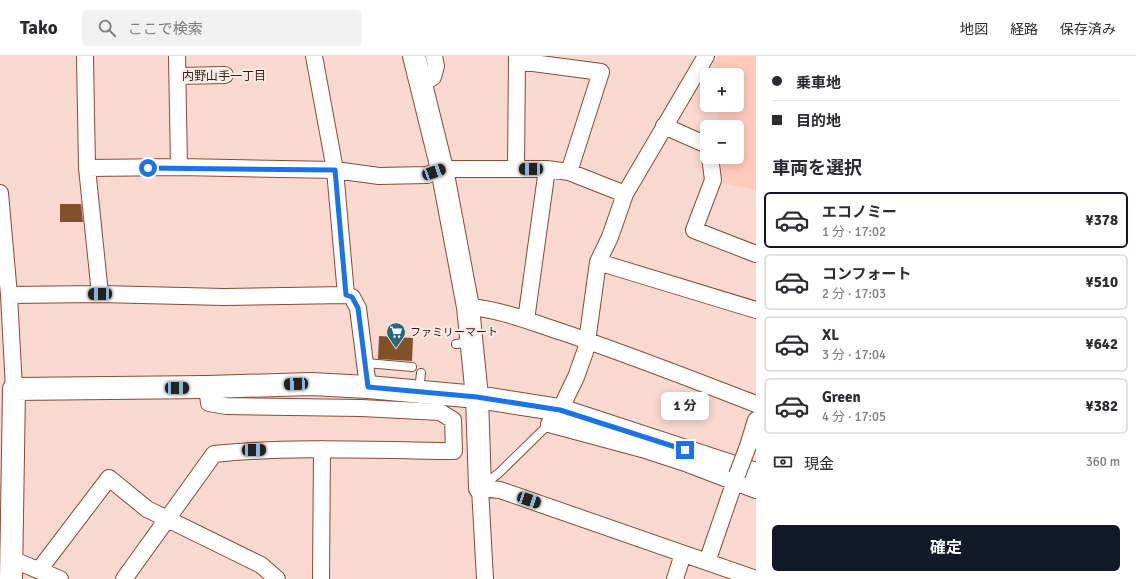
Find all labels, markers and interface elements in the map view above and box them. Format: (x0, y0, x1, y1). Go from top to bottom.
search box (82, 10, 362, 46)
text: Tako (20, 16, 58, 40)
icon: search (96, 17, 118, 39)
text: ここで検索 (128, 20, 203, 38)
text: 地図 (960, 21, 988, 38)
text: 経路 (1010, 21, 1038, 38)
text: 保存済み (1060, 21, 1116, 38)
map controls (700, 68, 744, 164)
button: + (700, 68, 744, 112)
district label: 内野山手一丁目 (182, 69, 266, 84)
text: 乗車地 (796, 74, 841, 92)
text: 目的地 (796, 112, 841, 130)
button: − (700, 120, 744, 164)
text: 車両を選択 (772, 157, 862, 179)
route start (139, 159, 157, 177)
car (421, 162, 447, 182)
car (519, 163, 543, 175)
icon: car (774, 202, 810, 238)
text: エコノミー (822, 203, 897, 221)
text: ¥378 (1086, 211, 1118, 229)
text: 1 分 · 17:02 (822, 224, 886, 240)
icon: car (774, 264, 810, 300)
text: コンフォート (822, 265, 912, 283)
text: ¥510 (1086, 273, 1118, 291)
text: 2 分 · 17:03 (822, 286, 886, 302)
car (88, 288, 112, 300)
supermarket icon: ファミリーマート (385, 321, 407, 349)
place label: ファミリーマート (410, 326, 498, 339)
icon: car (774, 326, 810, 362)
text: XL (822, 326, 839, 344)
text: ¥642 (1086, 335, 1118, 353)
text: 3 分 · 17:04 (822, 347, 886, 363)
car (284, 378, 308, 390)
car (165, 382, 189, 394)
icon: car (774, 388, 810, 424)
text: Green (822, 388, 861, 406)
callout: 1 分 (661, 392, 709, 420)
text: ¥382 (1086, 397, 1118, 415)
text: 1 分 (674, 398, 696, 414)
text: 4 分 · 17:05 (822, 409, 886, 425)
route end (676, 441, 694, 459)
car (242, 444, 266, 456)
icon: cash (772, 451, 794, 473)
text: 360 m (1086, 454, 1120, 470)
text: 現金 (804, 455, 834, 473)
car (516, 490, 542, 510)
button: 確定 (772, 525, 1120, 571)

